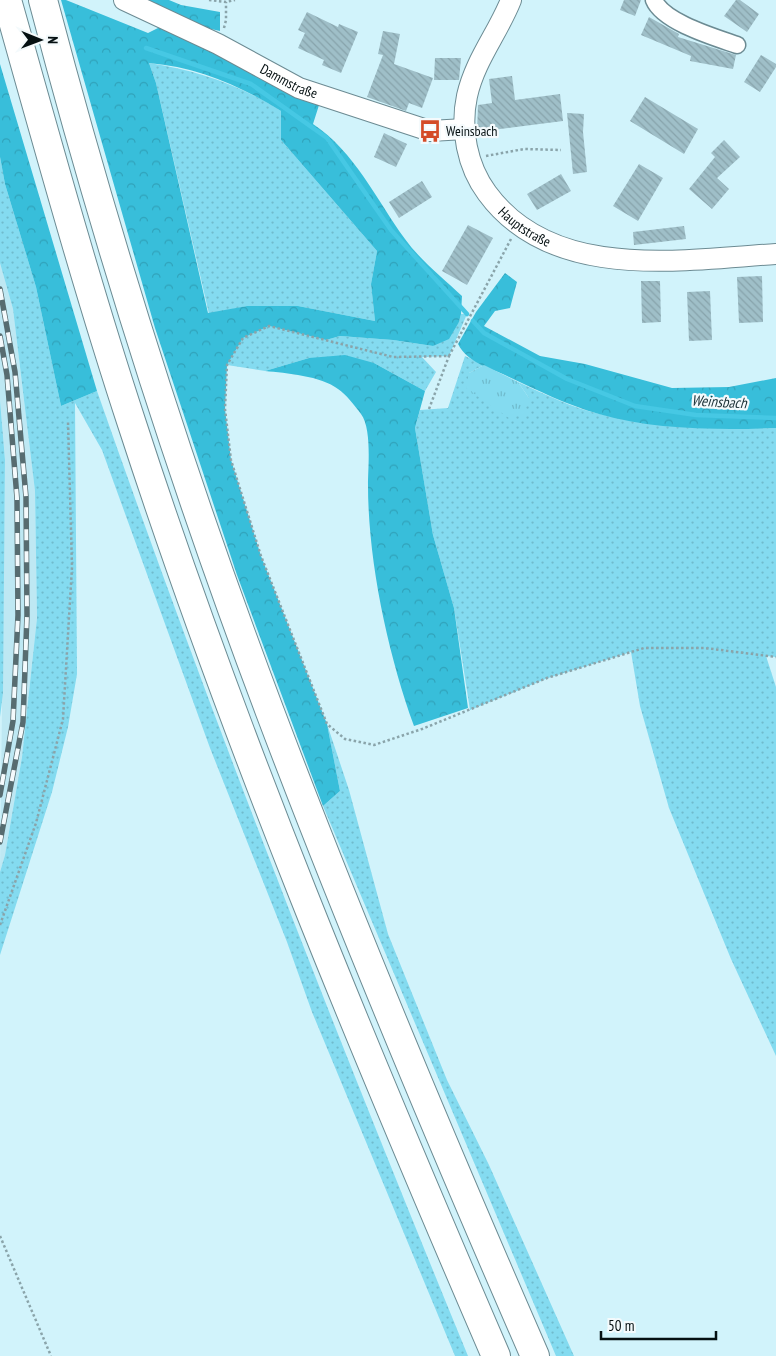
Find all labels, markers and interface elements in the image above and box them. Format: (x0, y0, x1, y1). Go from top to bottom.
north arrow (15, 15, 65, 65)
text: N (44, 36, 62, 44)
street label: Dammstraße (257, 60, 320, 103)
bus stop icon: Weinsbach (417, 118, 443, 144)
place label: Weinsbach (446, 122, 497, 140)
street label: Hauptstraße (494, 203, 554, 251)
water label: Weinsbach (691, 391, 748, 413)
scale bar (601, 1308, 716, 1340)
text: 50 m (608, 1316, 634, 1335)

